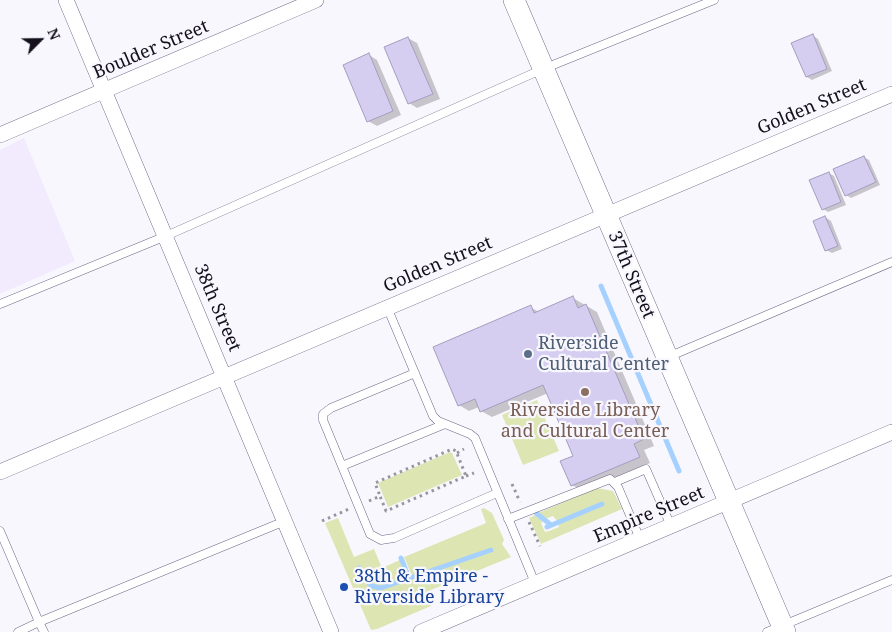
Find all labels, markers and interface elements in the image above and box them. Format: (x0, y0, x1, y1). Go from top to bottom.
north arrow (15, 15, 65, 65)
street label: Boulder Street (90, 16, 212, 84)
text: N (43, 25, 65, 43)
street label: Golden Street (754, 74, 870, 140)
street label: 37th Street (603, 228, 659, 322)
street label: Golden Street (380, 232, 496, 298)
street label: 38th Street (189, 261, 245, 355)
place label: Riverside Cultural Center (538, 333, 669, 376)
marker: Riverside Cultural Center (522, 348, 534, 360)
marker: Riverside Library and Cultural Center (579, 386, 591, 398)
place label: Riverside Library and Cultural Center (501, 400, 669, 442)
street label: Empire Street (590, 482, 708, 548)
place label: 38th & Empire - Riverside Library (354, 566, 504, 608)
marker: 38th & Empire - Riverside Library (338, 581, 350, 593)

